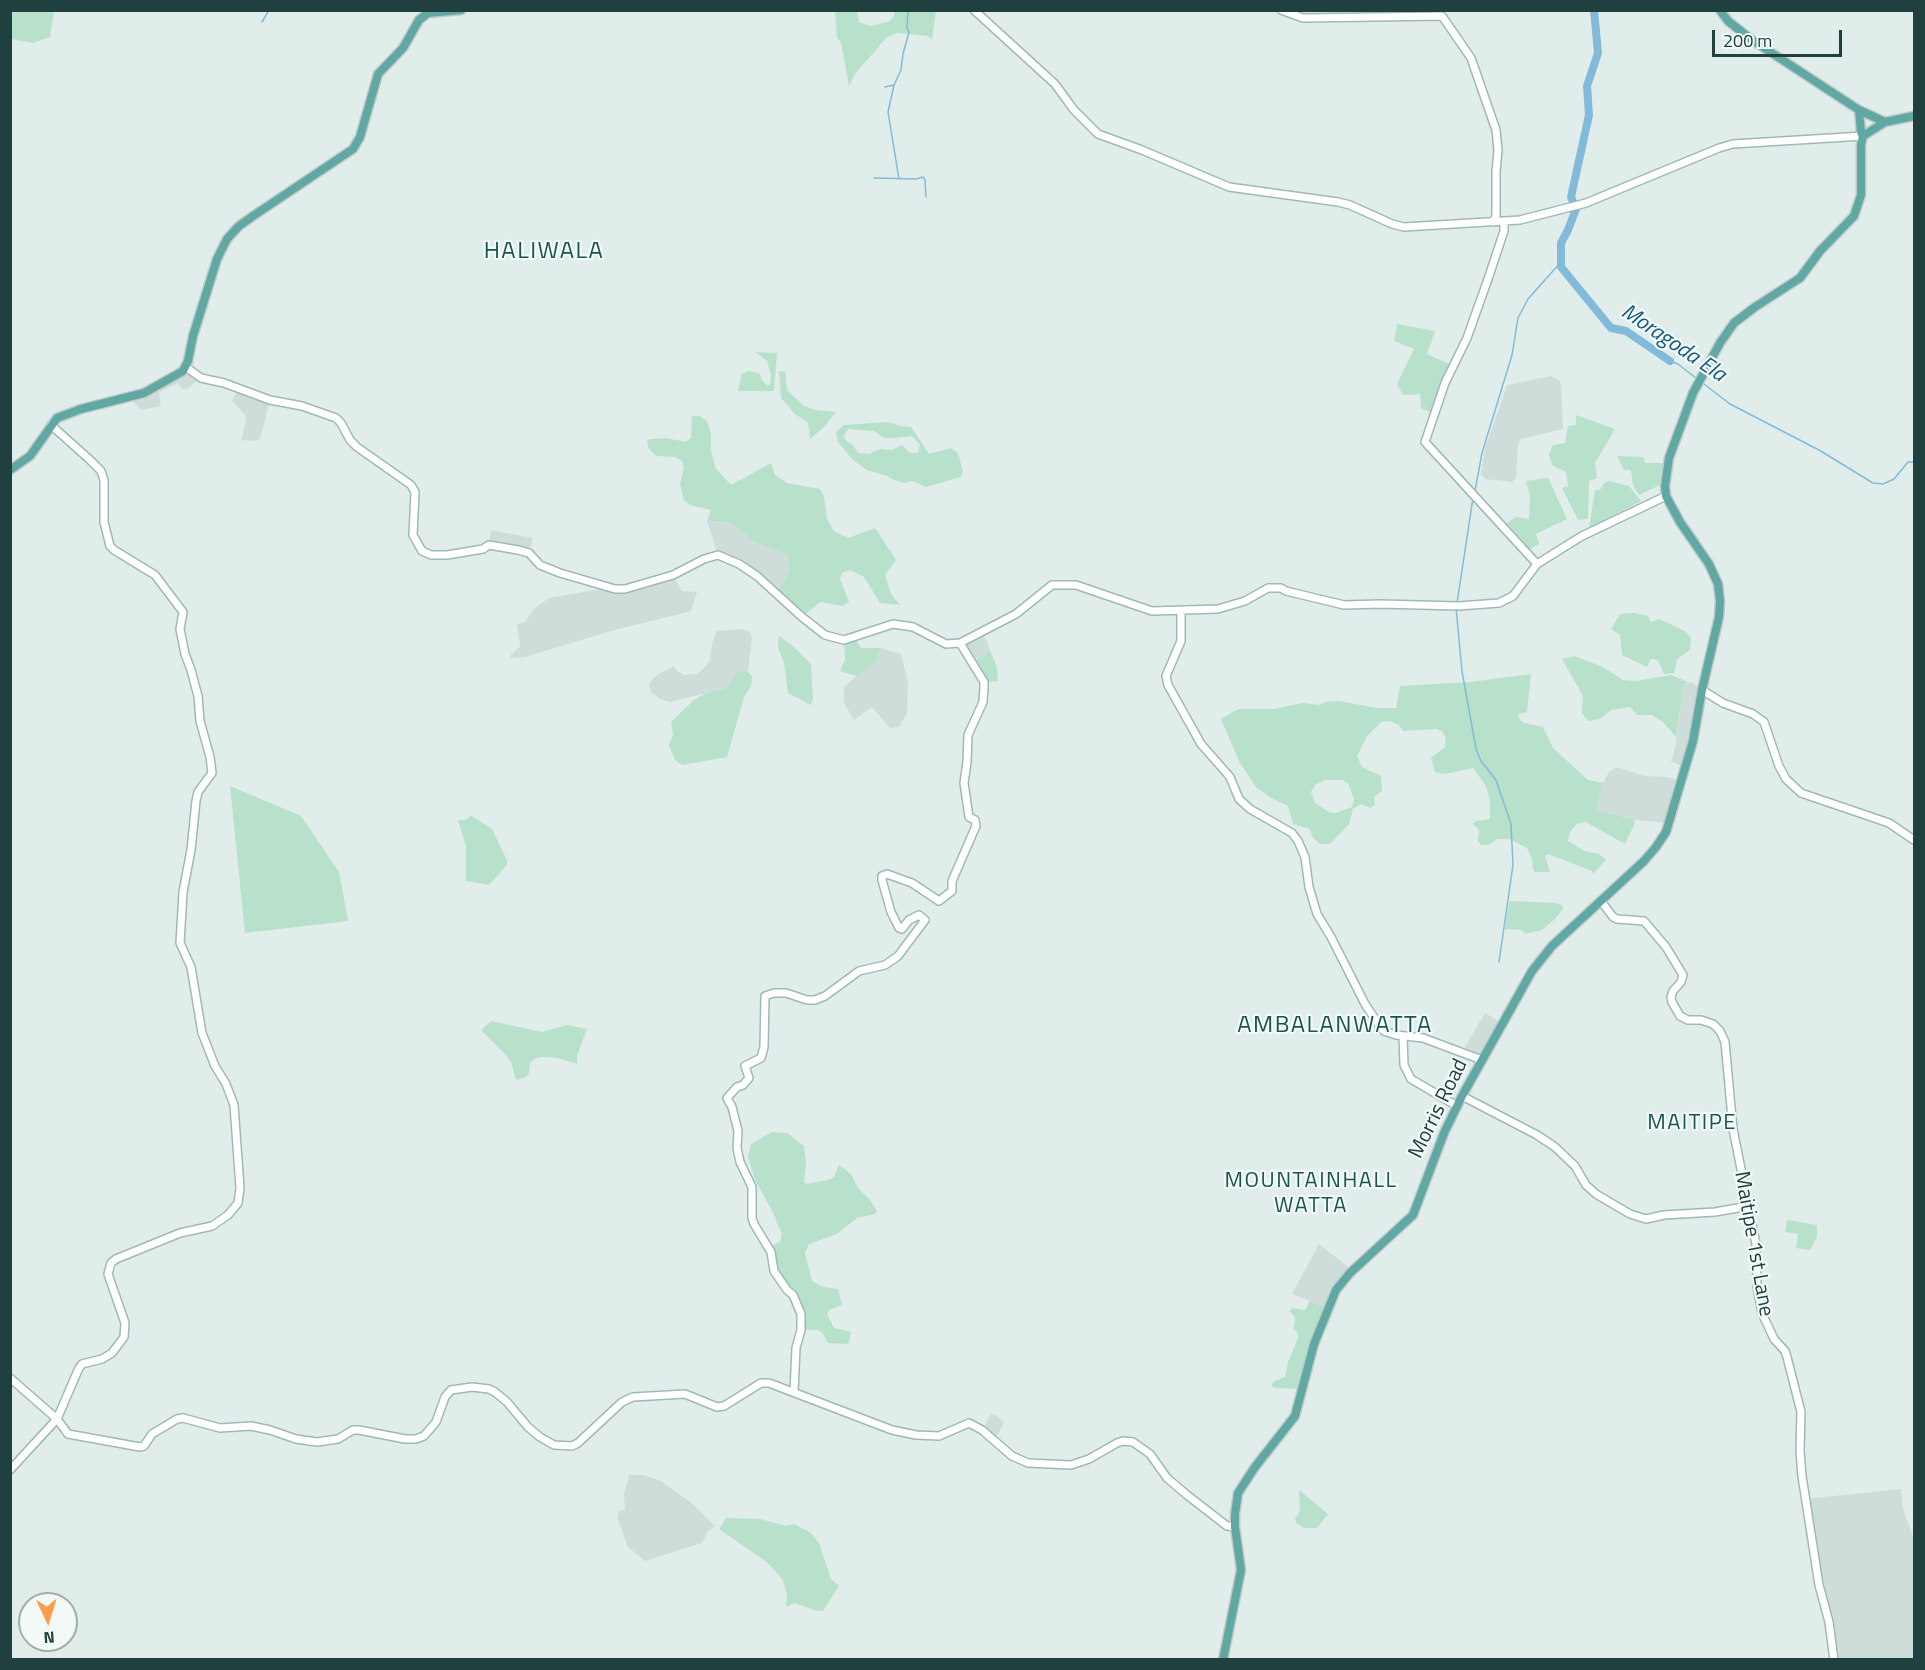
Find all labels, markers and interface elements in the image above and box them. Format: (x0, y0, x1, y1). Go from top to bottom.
scale bar (1715, 18, 1846, 56)
text: 200 m (1723, 27, 1772, 54)
district label: HALIWALA (484, 238, 604, 266)
water label: Moragoda Ela (1616, 299, 1730, 389)
district label: AMBALANWATTA (1237, 1012, 1433, 1040)
street label: Morris Road (1404, 1055, 1474, 1163)
district label: MAITIPE (1647, 1111, 1737, 1137)
district label: MOUNTAINHALL WATTA (1224, 1169, 1398, 1220)
street label: Maitipe 1st Lane (1728, 1169, 1778, 1319)
north arrow (18, 1592, 78, 1652)
text: N (43, 1626, 55, 1650)

